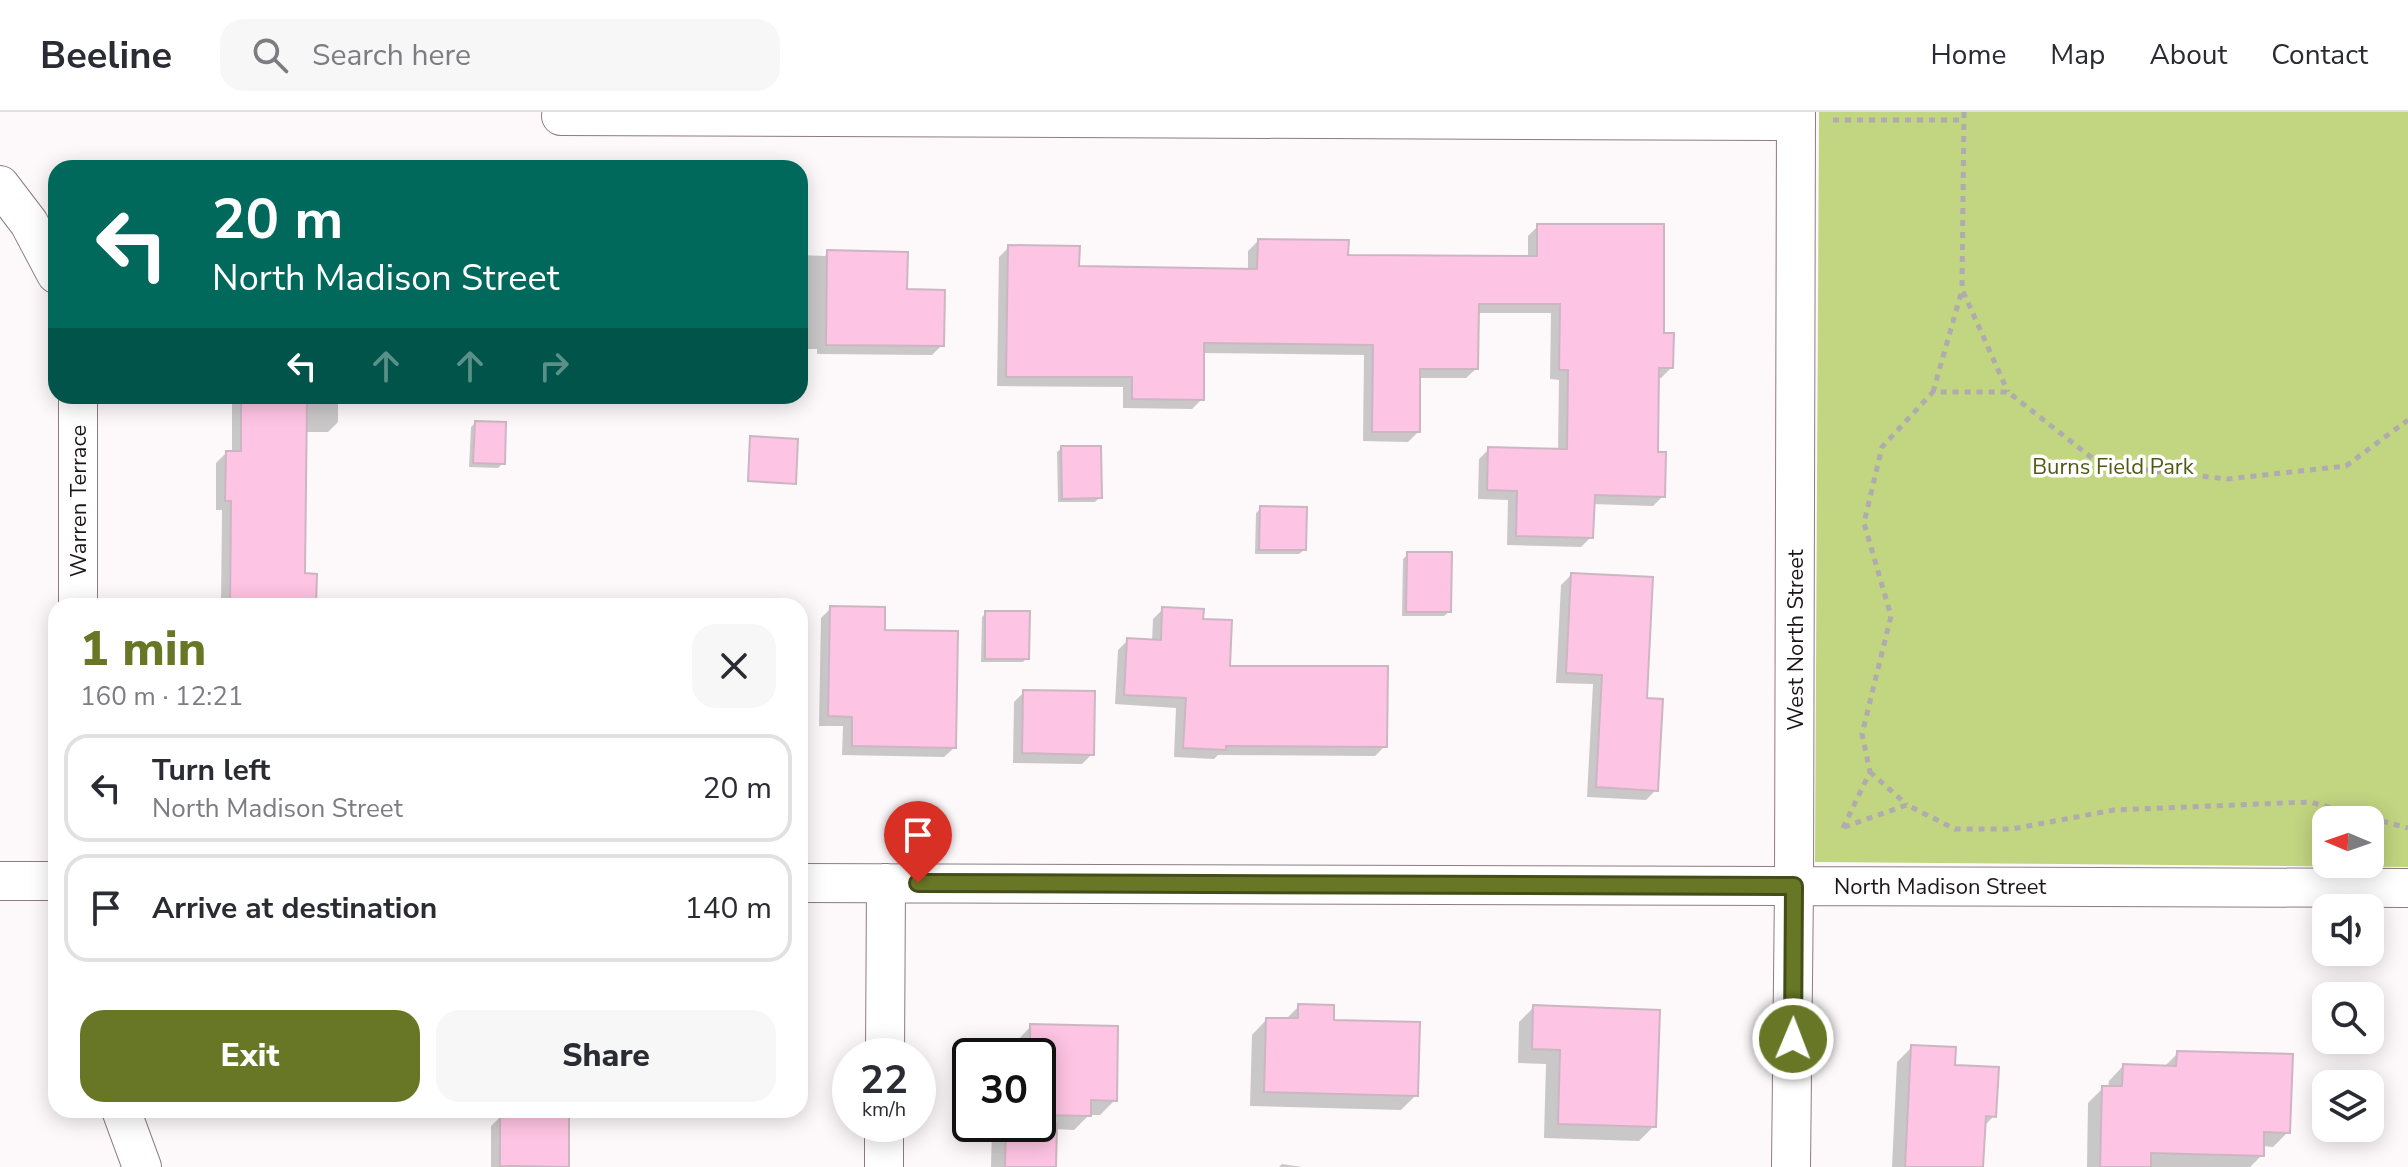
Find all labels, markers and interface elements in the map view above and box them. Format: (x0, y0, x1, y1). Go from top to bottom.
search box (220, 19, 780, 91)
text: Beeline (40, 30, 172, 81)
icon: search (248, 33, 292, 77)
text: Search here (312, 35, 471, 76)
text: Home (1931, 36, 2006, 74)
text: Map (2050, 36, 2105, 74)
text: About (2149, 36, 2227, 74)
text: Contact (2271, 36, 2368, 74)
text: 20 m (212, 181, 343, 258)
icon: left (80, 192, 184, 296)
text: North Madison Street (212, 254, 559, 303)
icon: left (280, 344, 324, 388)
icon: ahead (364, 344, 408, 388)
icon: ahead (448, 344, 492, 388)
icon: right (532, 344, 576, 388)
street label: Warren Terrace (64, 425, 94, 577)
park label: Burns Field Park (2032, 452, 2195, 482)
street label: West North Street (1781, 549, 1811, 731)
text: 1 min (80, 616, 206, 682)
button: close (692, 624, 776, 708)
text: 160 m · 12:21 (80, 679, 243, 714)
text: Turn left (152, 750, 270, 791)
icon: left (84, 766, 128, 810)
text: 20 m (703, 768, 772, 809)
text: North Madison Street (152, 791, 403, 826)
pin (884, 801, 952, 883)
north arrow (2312, 806, 2384, 878)
map controls (2312, 806, 2384, 1142)
icon: arrive (896, 813, 940, 857)
street label: North Madison Street (1834, 872, 2046, 902)
icon: arrive (84, 886, 128, 930)
text: Arrive at destination (152, 888, 437, 929)
text: 140 m (685, 888, 772, 929)
button: sound (2312, 894, 2384, 966)
button: search (2312, 982, 2384, 1054)
position arrow (1751, 997, 1835, 1081)
button: Exit (80, 1010, 420, 1102)
button: Share (436, 1010, 776, 1102)
speed limit sign: 30 (952, 1038, 1056, 1142)
text: 22 (860, 1053, 908, 1107)
button: layers (2312, 1070, 2384, 1142)
text: km/h (862, 1096, 906, 1123)

